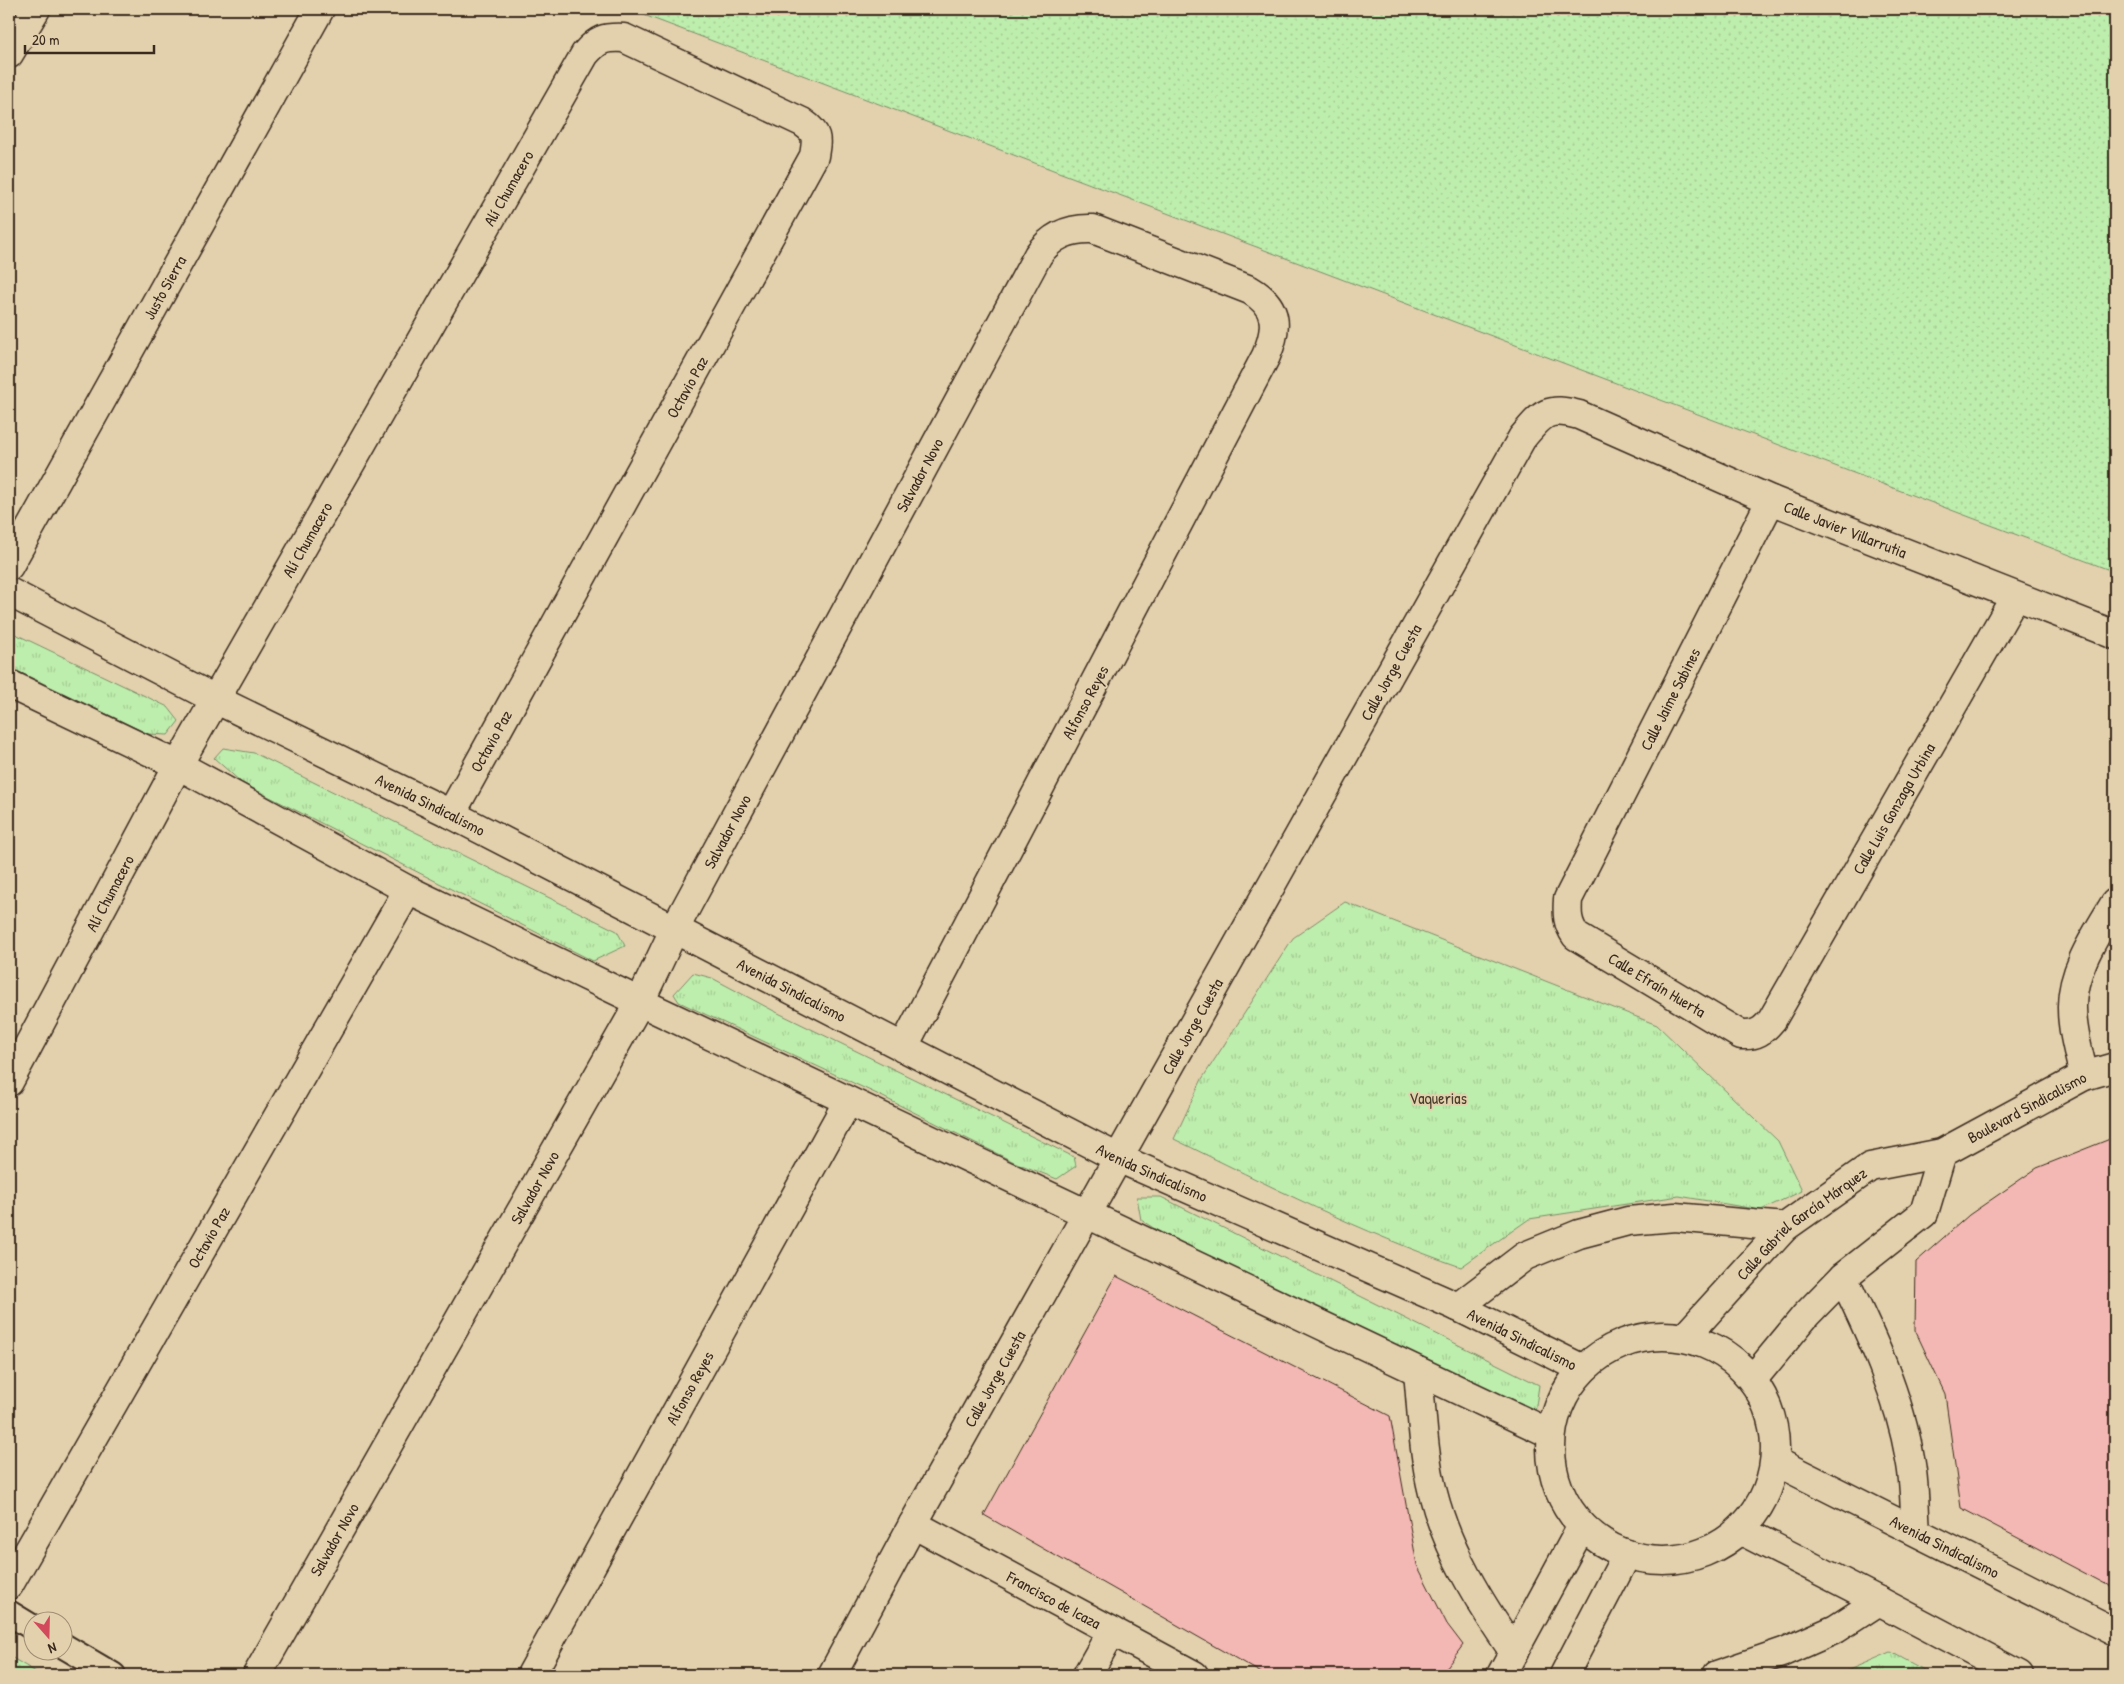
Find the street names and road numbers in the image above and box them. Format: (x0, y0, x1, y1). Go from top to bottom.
street label: Alí Chumacero (478, 146, 539, 230)
street label: Justo Sierra (138, 252, 191, 323)
street label: Octavio Paz (661, 352, 713, 422)
street label: Salvador Novo (891, 434, 949, 516)
street label: Calle Javier Villarrutia (1781, 495, 1910, 563)
street label: Alí Chumacero (277, 497, 338, 581)
street label: Calle Jorge Cuesta (1355, 620, 1427, 724)
street label: Calle Jaime Sabines (1635, 644, 1705, 754)
street label: Alfonso Reyes (1056, 661, 1114, 743)
street label: Octavio Paz (465, 706, 517, 776)
street label: Calle Luis Gonzaga Urbina (1847, 739, 1940, 878)
street label: Avenida Sindicalismo (372, 768, 490, 841)
street label: Salvador Novo (698, 790, 756, 872)
street label: Alí Chumacero (80, 851, 139, 935)
street label: Calle Efraín Huerta (1604, 947, 1710, 1022)
street label: Avenida Sindicalismo (734, 953, 850, 1027)
street label: Calle Jorge Cuesta (1156, 974, 1228, 1078)
street label: Boulevard Sindicalismo (1963, 1066, 2091, 1148)
street label: Avenida Sindicalismo (1093, 1138, 1211, 1207)
street label: Salvador Novo (505, 1146, 564, 1228)
street label: Calle Gabriel García Márquez (1731, 1162, 1871, 1285)
street label: Octavio Paz (182, 1202, 235, 1272)
street label: Avenida Sindicalismo (1464, 1302, 1581, 1375)
street label: Calle Jorge Cuesta (959, 1326, 1030, 1431)
street label: Alfonso Reyes (660, 1347, 719, 1429)
street label: Salvador Novo (305, 1498, 364, 1580)
street label: Avenida Sindicalismo (1886, 1510, 2004, 1583)
street label: Francisco de Icaza (1002, 1565, 1105, 1634)

